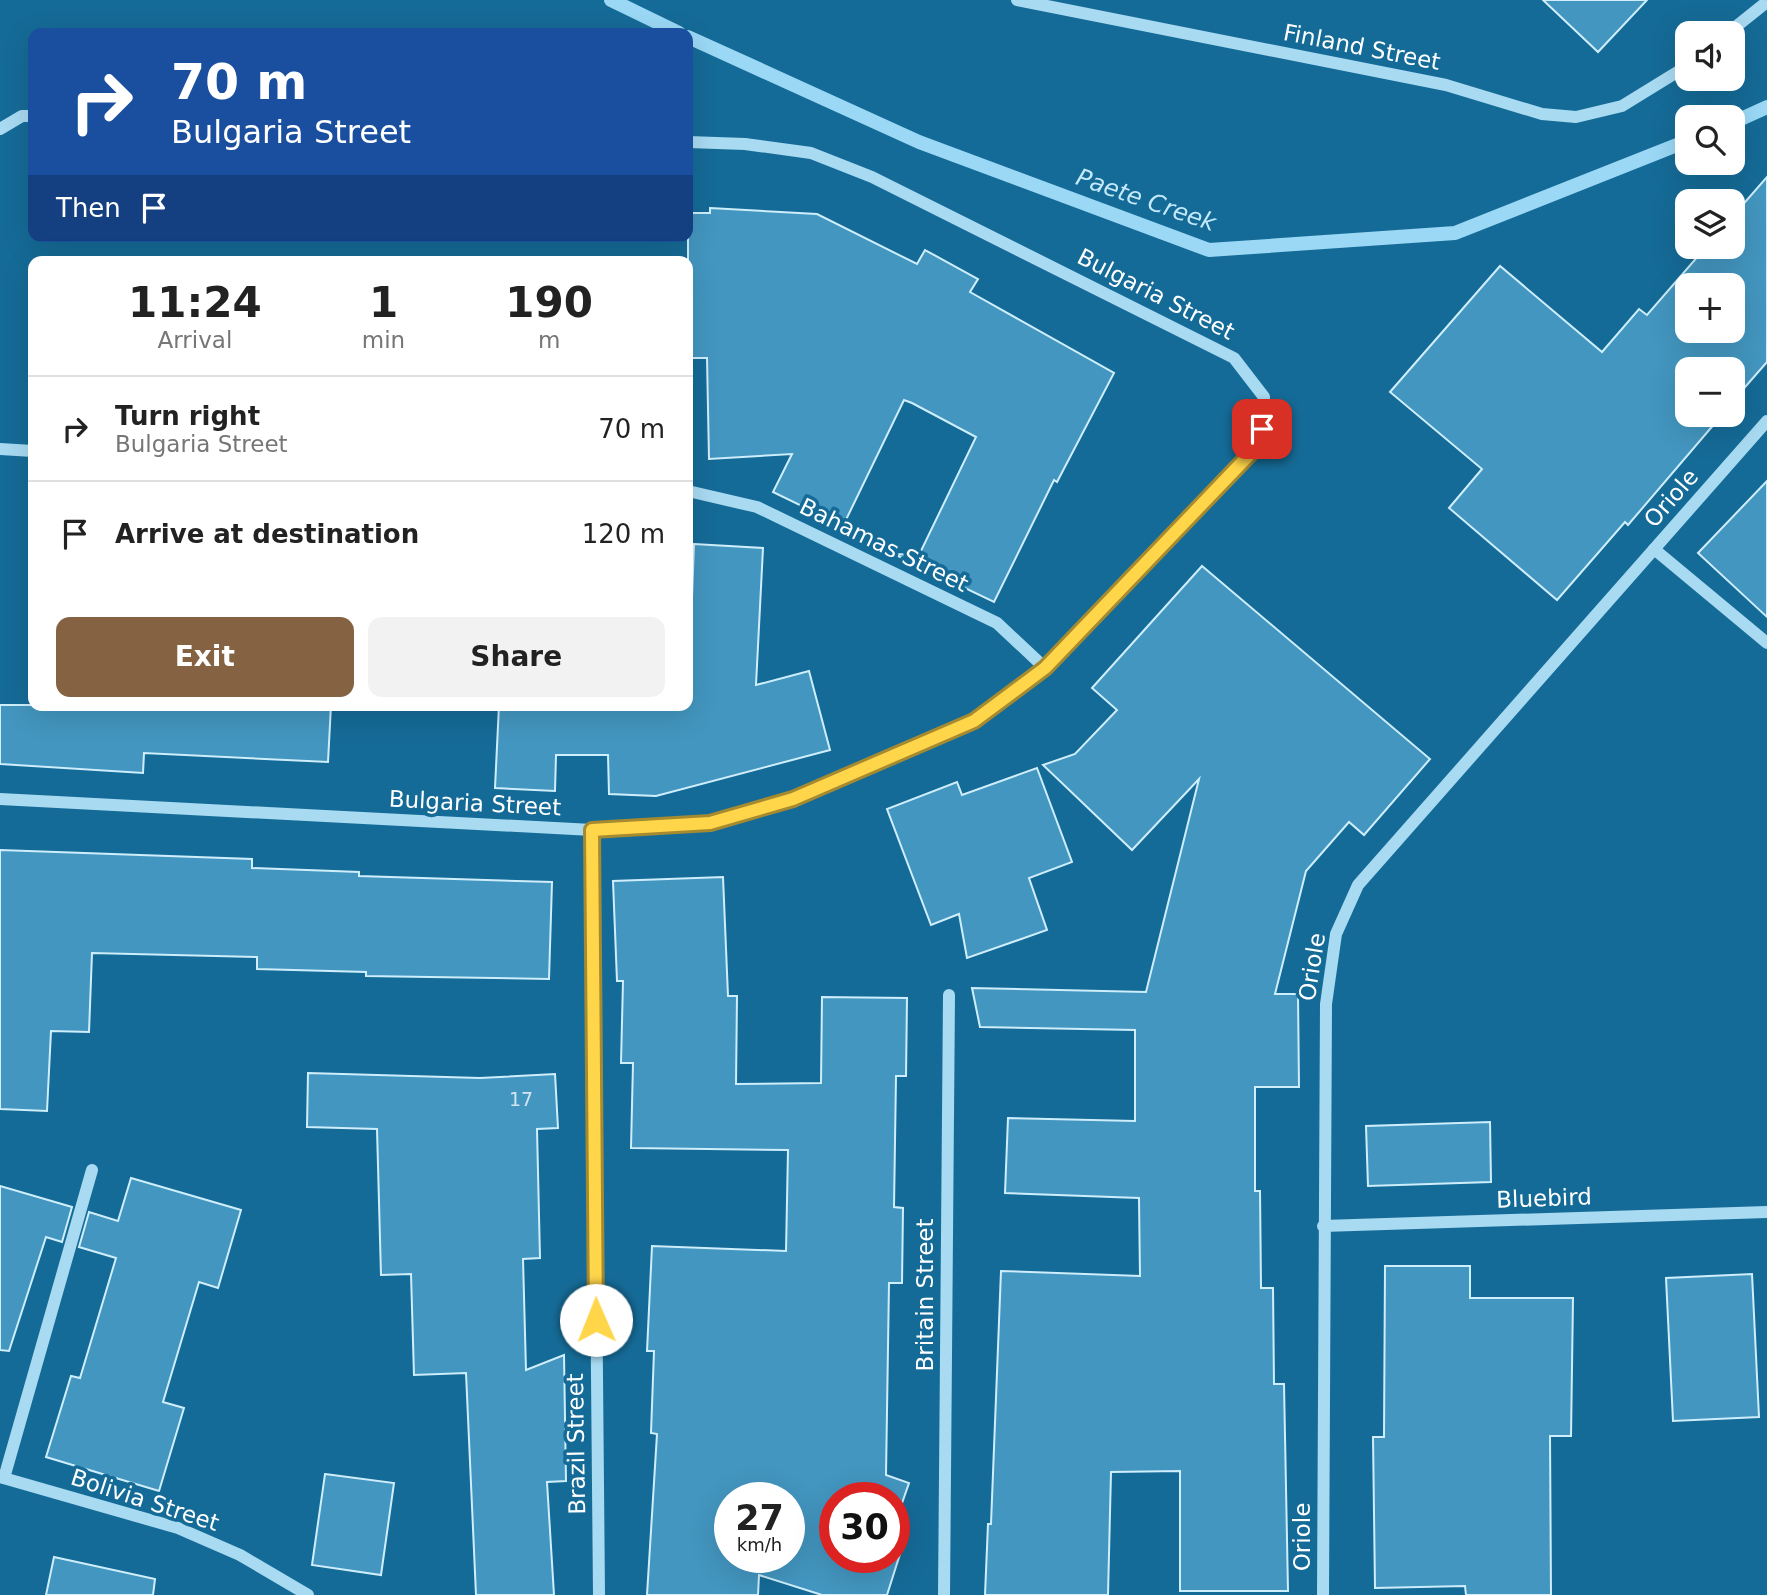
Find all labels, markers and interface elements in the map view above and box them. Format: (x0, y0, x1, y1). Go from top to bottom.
street label: Finland Street (1281, 19, 1443, 75)
map controls (1675, 21, 1745, 427)
button: sound (1675, 21, 1745, 91)
text: 70 m (171, 54, 307, 111)
icon: right (56, 56, 147, 147)
button: search (1675, 105, 1745, 175)
text: Bulgaria Street (171, 113, 411, 151)
water label: Paete Creek (1073, 163, 1221, 237)
icon: arrive (135, 189, 173, 227)
button: layers (1675, 189, 1745, 259)
text: Then (56, 193, 121, 223)
street label: Bulgaria Street (1073, 243, 1239, 345)
button: + (1675, 273, 1745, 343)
text: 11:24 (128, 278, 262, 327)
text: 1 (369, 278, 398, 327)
text: 190 (505, 278, 593, 327)
text: Arrival (158, 327, 232, 353)
text: min (362, 327, 405, 353)
text: m (538, 327, 560, 353)
button: − (1675, 357, 1745, 427)
pin (1232, 399, 1292, 459)
text: Turn right (115, 401, 260, 431)
icon: right (56, 410, 94, 448)
icon: arrive (1243, 410, 1281, 448)
text: 70 m (598, 414, 665, 444)
text: Bulgaria Street (115, 431, 288, 457)
street label: Oriole (1639, 464, 1703, 532)
street label: Bahamas Street (796, 493, 972, 597)
icon: arrive (56, 515, 94, 553)
text: Arrive at destination (115, 519, 419, 549)
text: 120 m (582, 519, 665, 549)
button: Exit (56, 617, 354, 697)
button: Share (368, 617, 665, 697)
street label: Bulgaria Street (388, 786, 562, 820)
street label: Oriole (1294, 931, 1330, 1003)
house number: 17 (509, 1088, 533, 1110)
street label: Bluebird (1496, 1183, 1592, 1213)
street label: Britain Street (912, 1219, 938, 1371)
position arrow (559, 1283, 633, 1357)
street label: Brazil Street (562, 1373, 590, 1515)
street label: Bolivia Street (68, 1464, 222, 1536)
speed limit sign: 30 (819, 1482, 910, 1573)
text: 27 (735, 1498, 784, 1538)
street label: Oriole (1289, 1503, 1315, 1571)
text: km/h (737, 1534, 782, 1555)

